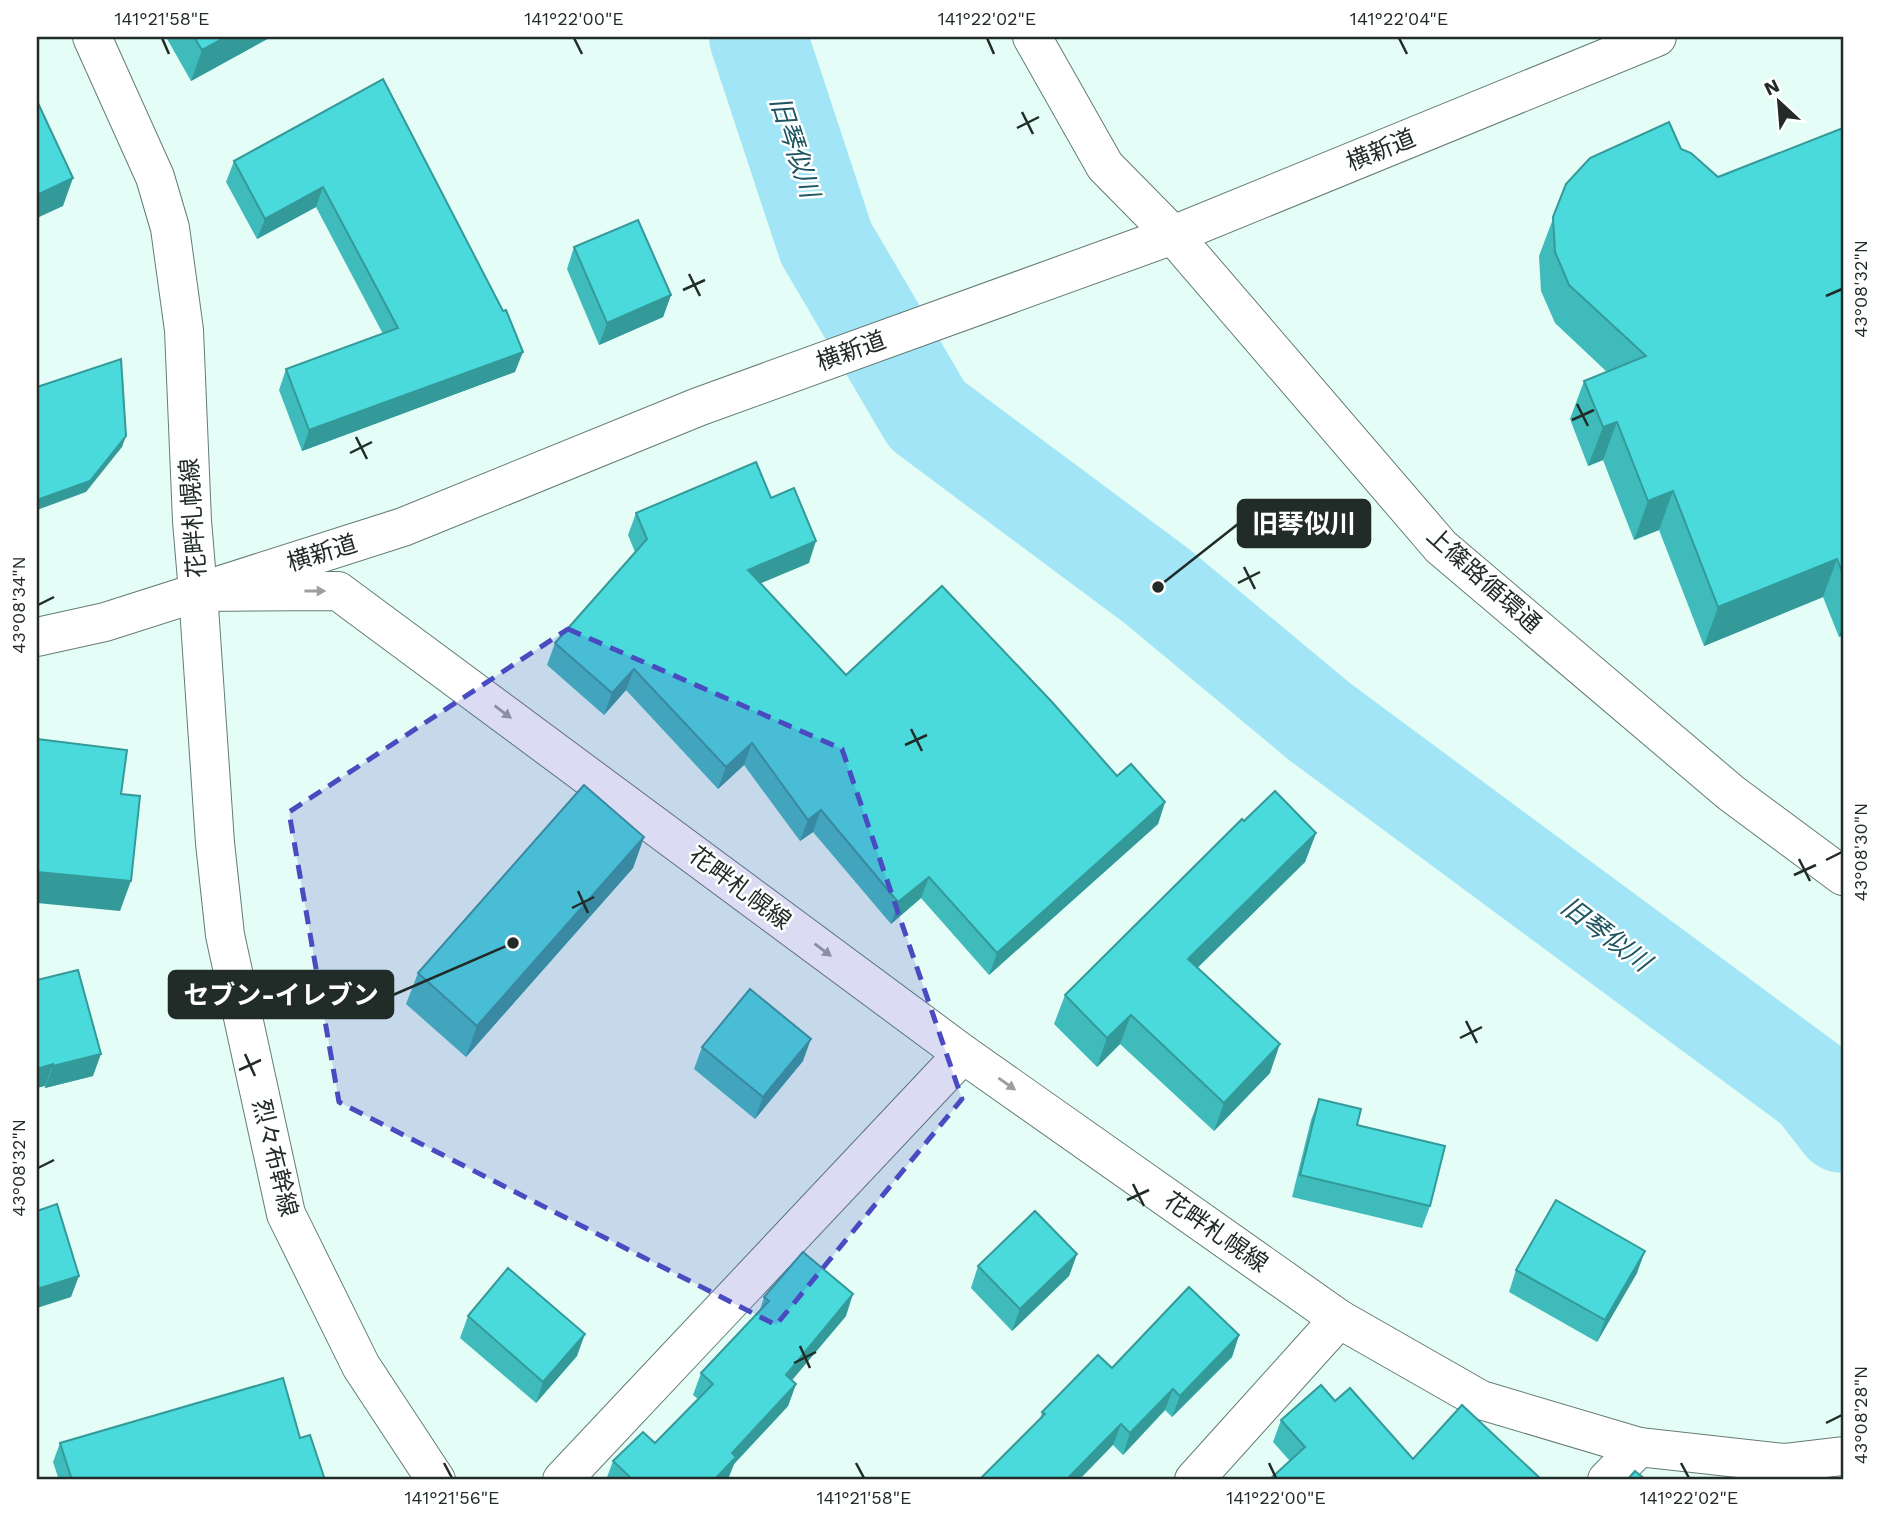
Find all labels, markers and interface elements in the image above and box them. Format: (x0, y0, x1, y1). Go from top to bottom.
text: 141°21'58"E (114, 8, 210, 29)
text: 141°22'00"E (524, 8, 624, 29)
text: 141°22'02"E (938, 8, 1036, 29)
text: 141°22'04"E (1350, 8, 1448, 29)
north arrow (1744, 66, 1814, 136)
text: N (1760, 74, 1783, 101)
water label: 旧琴似川 (765, 93, 826, 204)
street label: 横新道 (1342, 124, 1420, 176)
text: 43°08'32"N (1850, 240, 1871, 338)
street label: 横新道 (812, 326, 890, 376)
street label: 花畔札幌線 (175, 457, 211, 579)
callout: 旧琴似川 (1238, 500, 1370, 547)
text: 旧琴似川 (1252, 509, 1356, 539)
street label: 上篠路循環通 (1421, 521, 1547, 639)
street label: 横新道 (283, 529, 361, 577)
text: 43°08'34"N (8, 556, 29, 654)
one-way arrow (304, 585, 326, 597)
one-way arrow (494, 704, 512, 718)
text: 43°08'30"N (1850, 803, 1871, 901)
street label: 花畔札幌線 (684, 841, 796, 935)
water label: 旧琴似川 (1555, 891, 1659, 979)
one-way arrow (814, 942, 832, 956)
callout: セブン-イレブン (169, 971, 393, 1018)
text: セブン-イレブン (183, 980, 379, 1010)
one-way arrow (998, 1077, 1016, 1091)
street label: 烈々布幹線 (247, 1096, 303, 1220)
text: 43°08'32"N (8, 1119, 29, 1217)
street label: 花畔札幌線 (1159, 1186, 1273, 1278)
text: 43°08'28"N (1850, 1366, 1871, 1464)
text: 141°21'56"E (405, 1487, 499, 1508)
text: 141°21'58"E (816, 1487, 912, 1508)
text: 141°22'00"E (1226, 1487, 1326, 1508)
text: 141°22'02"E (1640, 1487, 1738, 1508)

